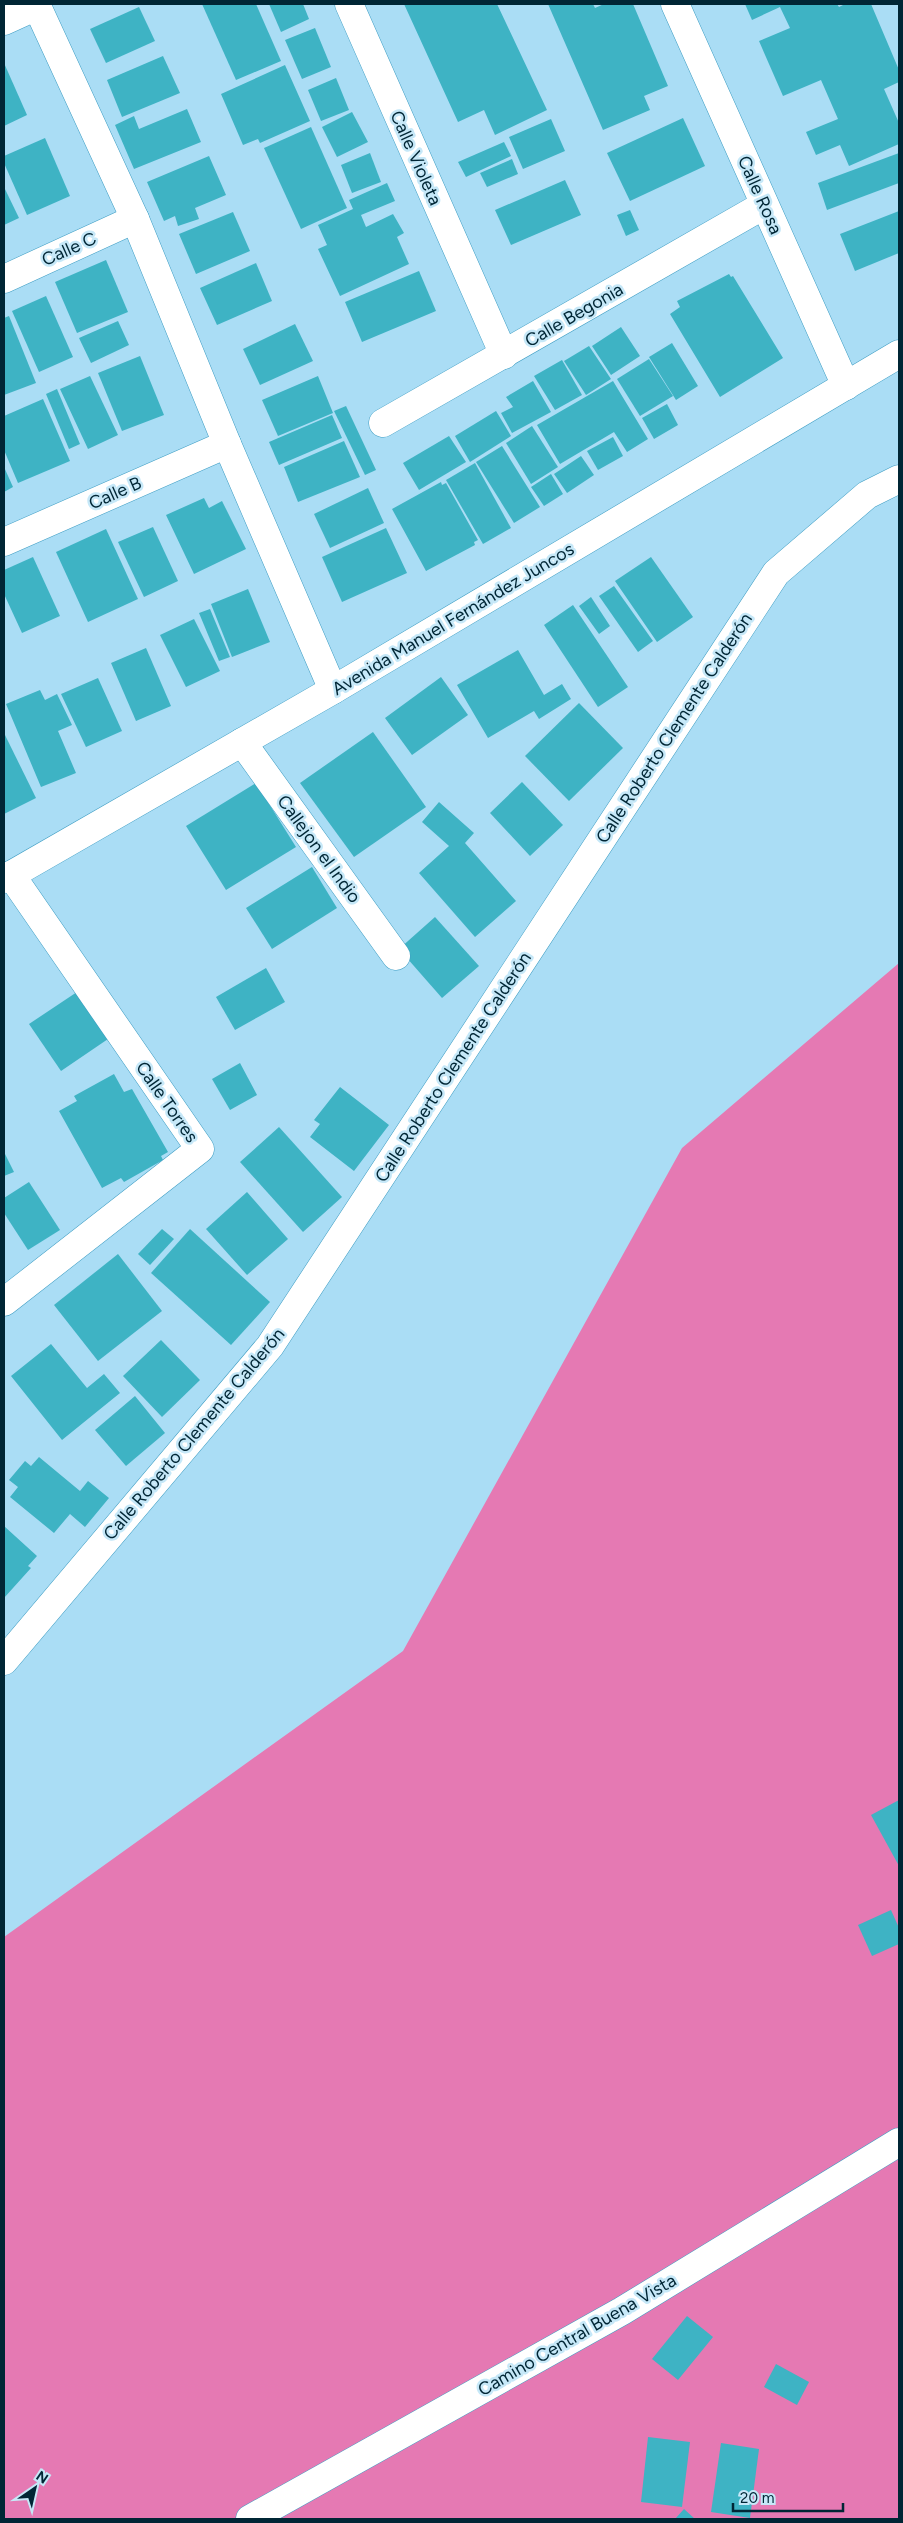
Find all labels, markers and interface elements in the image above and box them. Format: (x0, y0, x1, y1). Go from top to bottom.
street label: Calle Violeta (385, 107, 447, 209)
street label: Calle Rosa (733, 152, 787, 238)
street label: Calle C (38, 227, 100, 271)
street label: Calle Begonia (521, 278, 627, 352)
street label: Calle B (85, 472, 145, 514)
street label: Avenida Manuel Fernández Juncos (328, 538, 578, 700)
street label: Calle Roberto Clemente Calderón (591, 609, 757, 847)
street label: Callejon el Indio (272, 791, 366, 907)
street label: Calle Roberto Clemente Calderón (370, 948, 536, 1186)
street label: Calle Torres (131, 1057, 203, 1147)
street label: Calle Roberto Clemente Calderón (99, 1323, 289, 1545)
street label: Camino Central Buena Vista (474, 2269, 680, 2401)
north arrow (10, 2463, 60, 2513)
text: N (33, 2468, 51, 2488)
scale bar (733, 2480, 843, 2512)
text: 20 m (740, 2489, 774, 2507)

